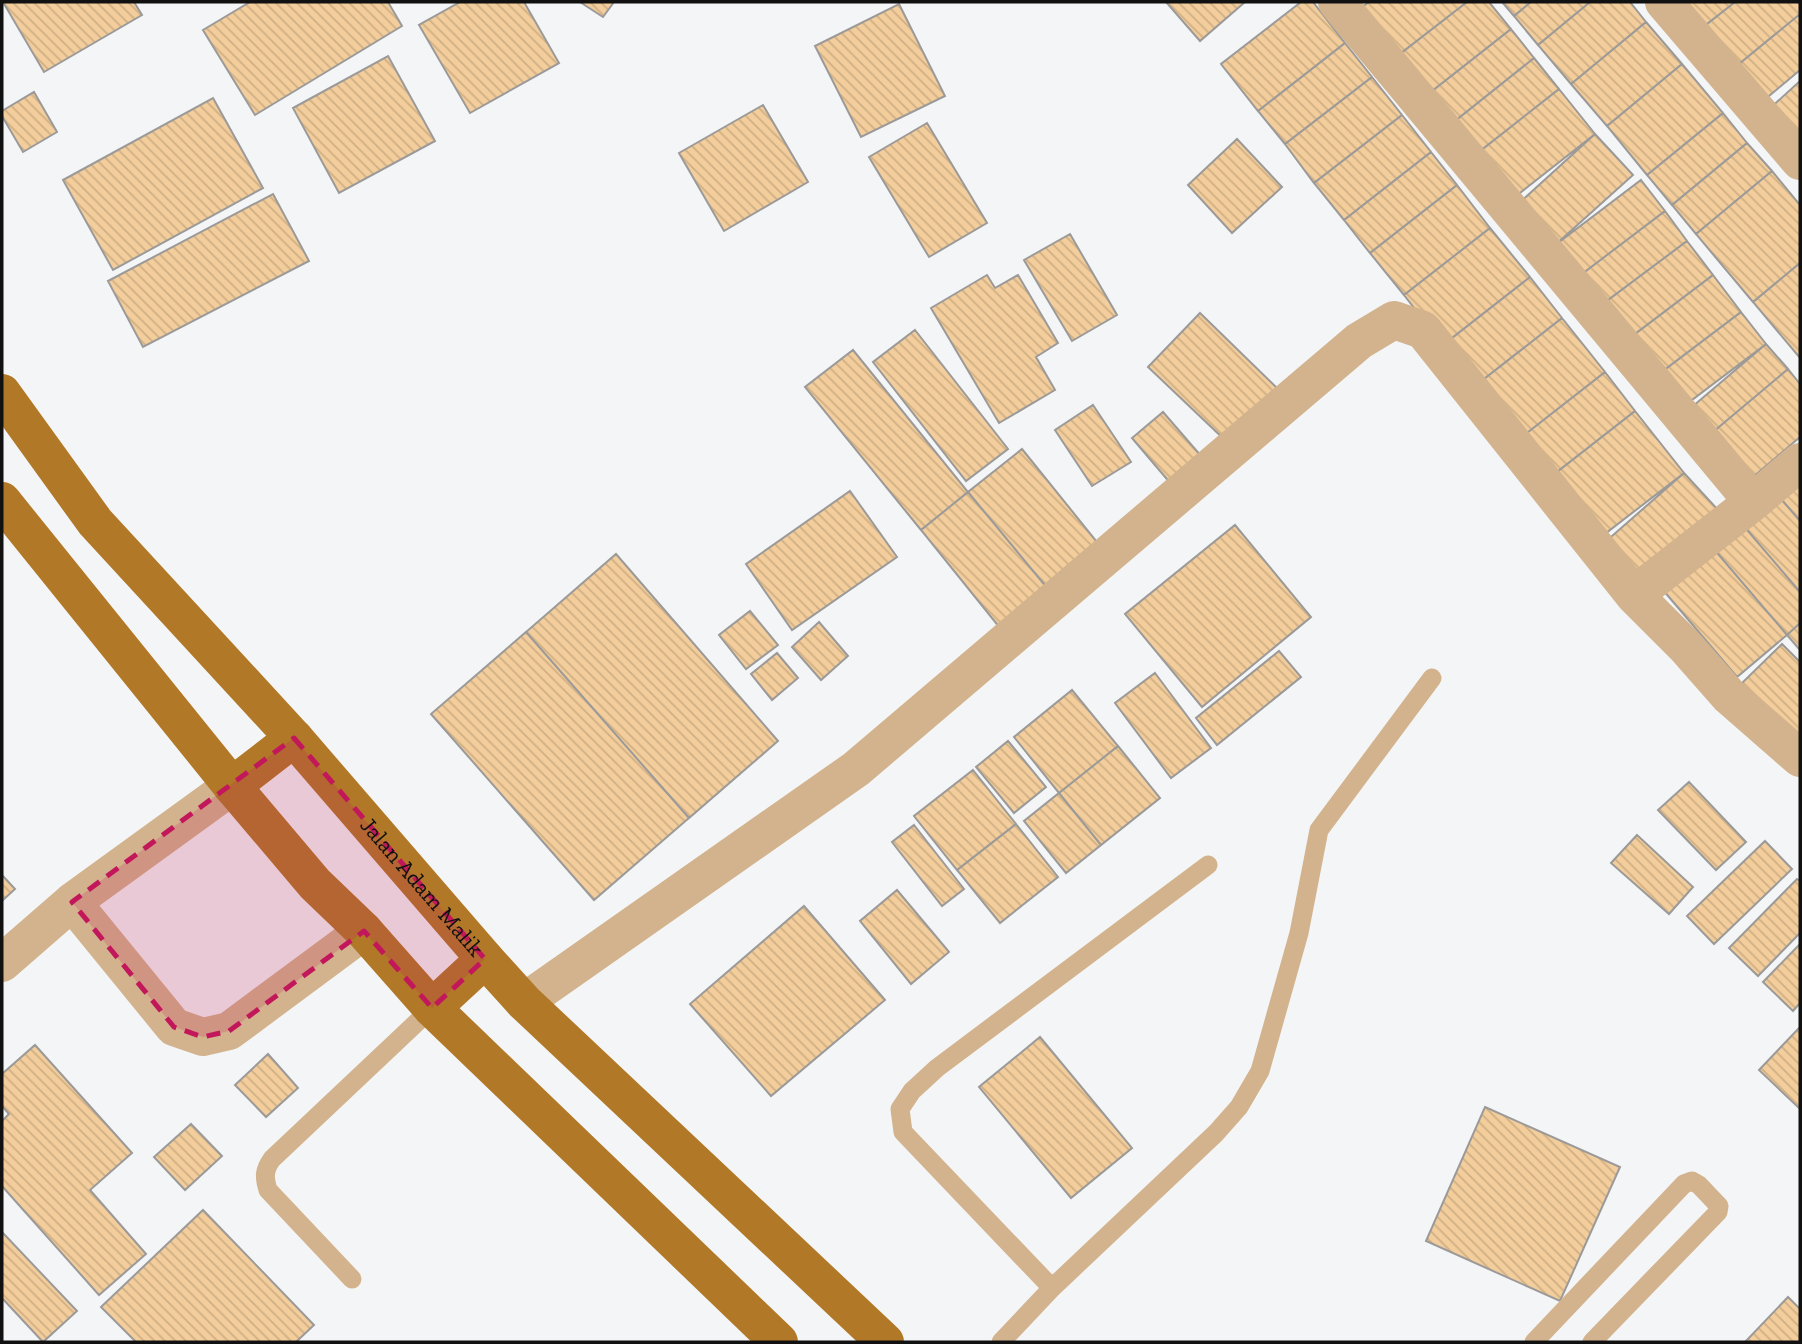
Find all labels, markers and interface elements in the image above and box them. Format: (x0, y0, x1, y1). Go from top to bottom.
street label: Jalan Adam Malik (354, 811, 490, 962)

